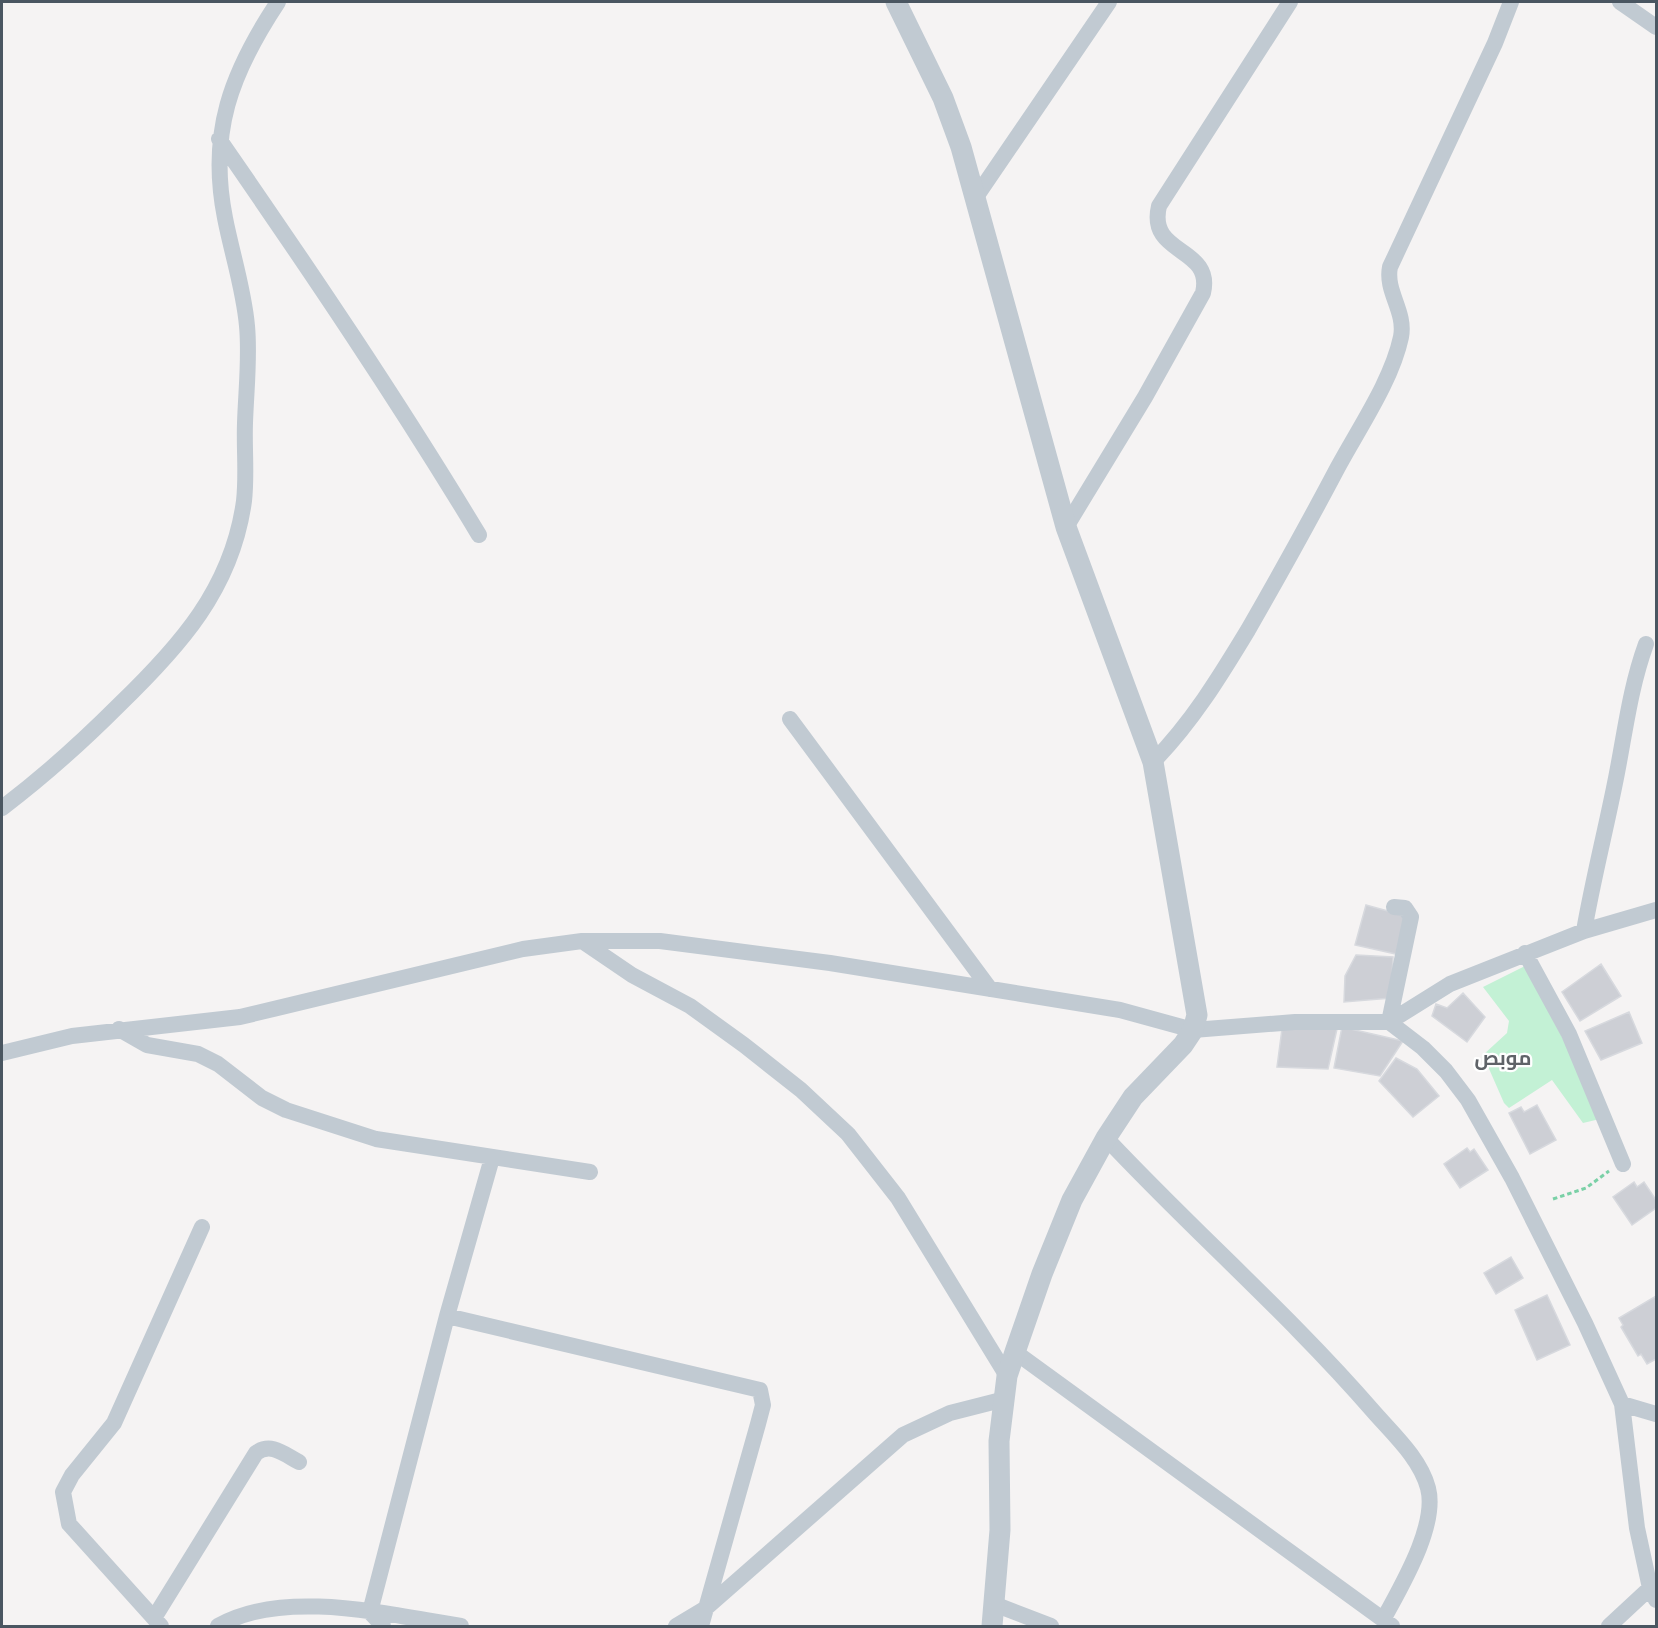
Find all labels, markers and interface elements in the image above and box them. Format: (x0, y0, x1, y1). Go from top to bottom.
district label: موبص (1475, 1045, 1531, 1070)

